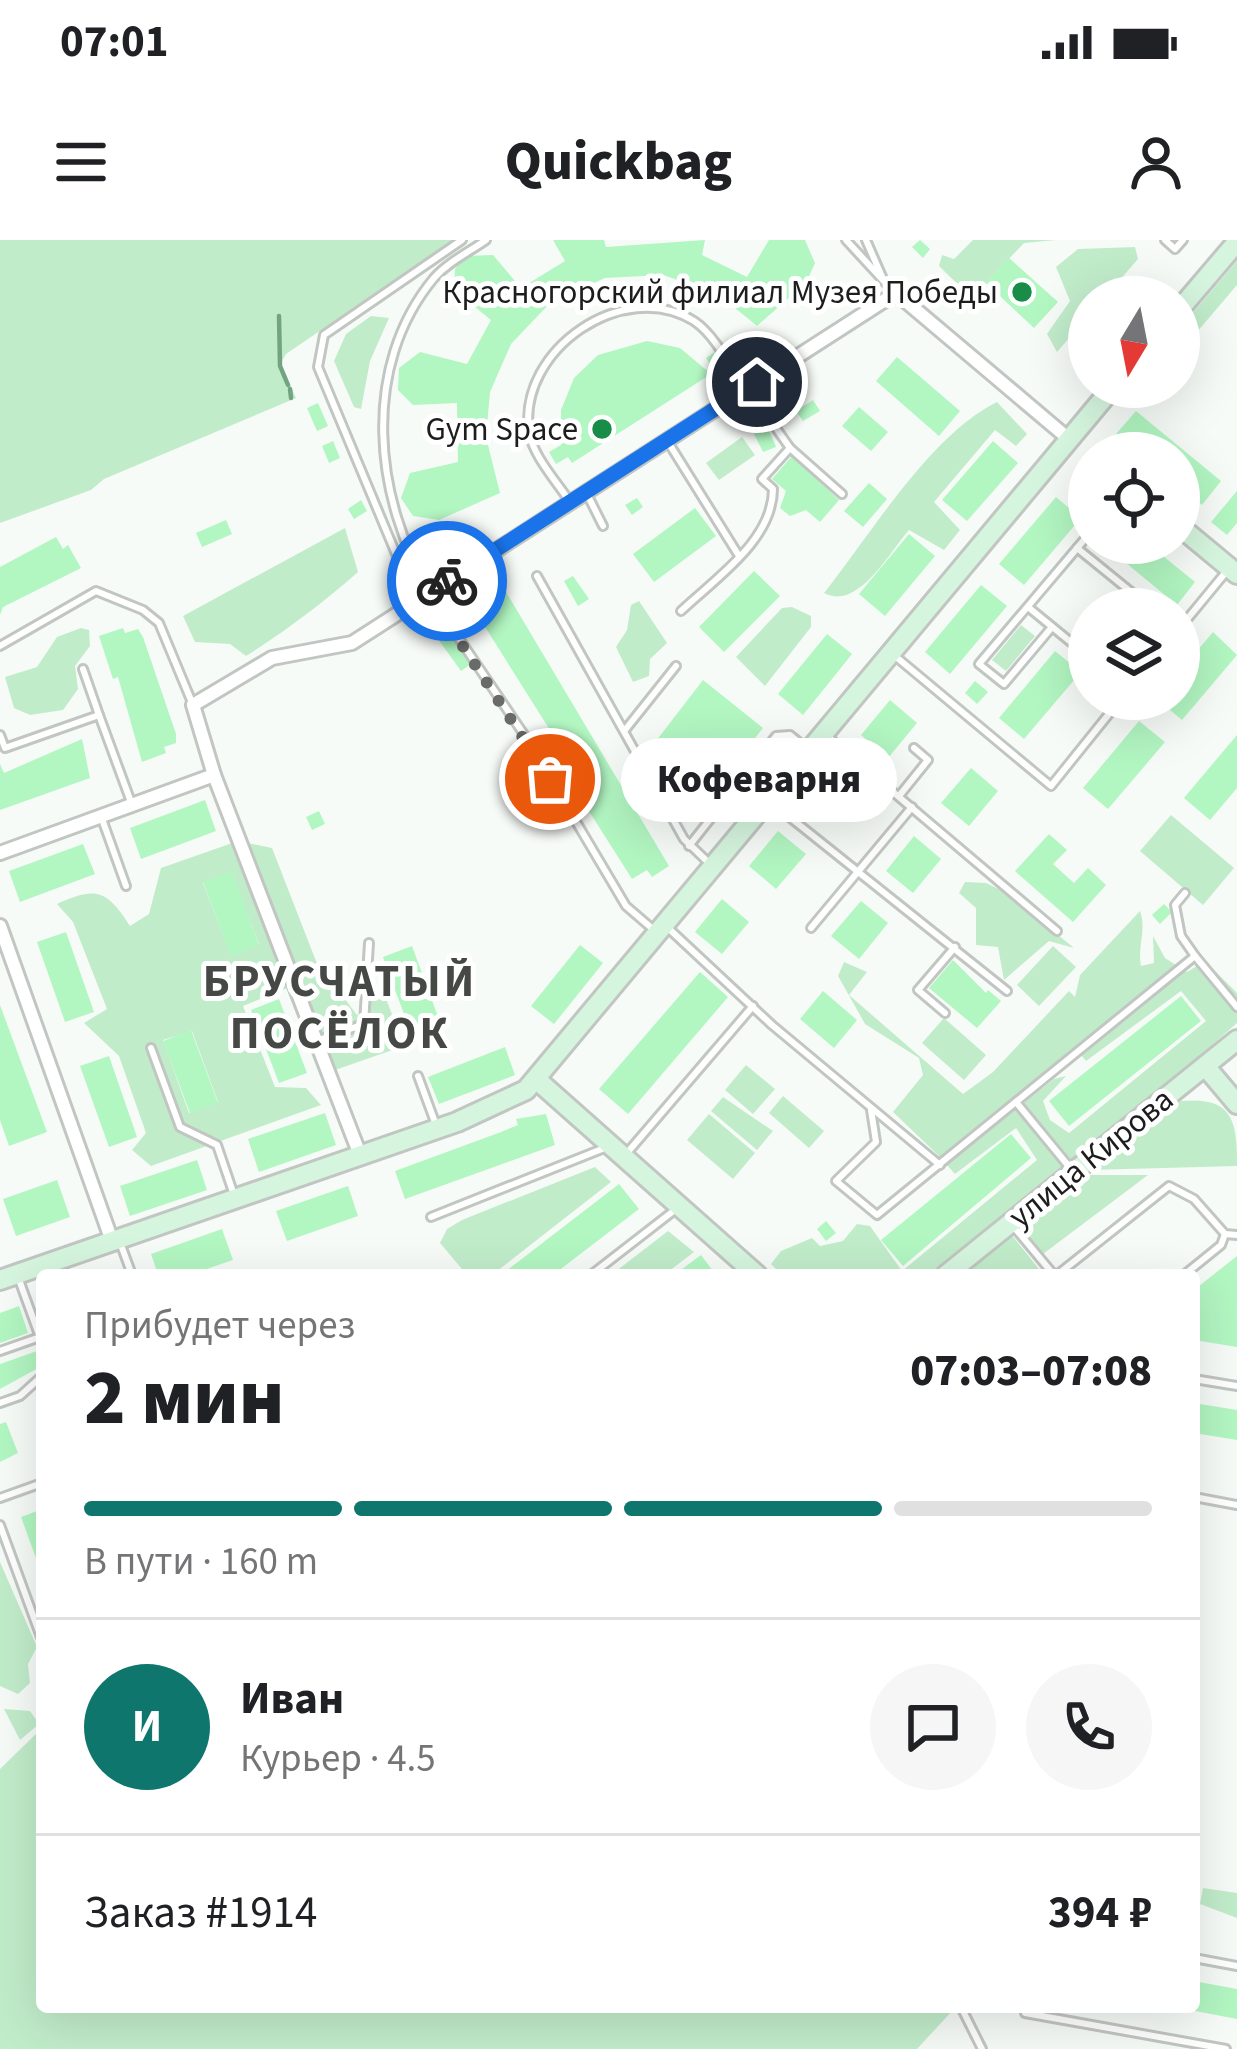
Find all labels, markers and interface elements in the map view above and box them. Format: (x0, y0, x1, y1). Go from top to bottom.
text: 07:01 (60, 10, 169, 74)
text: Quickbag (505, 124, 732, 201)
icon: menu (48, 129, 114, 195)
icon: person (1123, 129, 1189, 195)
place label: Красногорский филиал Музея Победы (442, 269, 998, 316)
north arrow (1068, 276, 1200, 408)
map controls (1068, 276, 1200, 720)
marker: Красногорский филиал Музея Победы (1009, 279, 1035, 305)
pin (706, 331, 808, 433)
icon: home (724, 349, 790, 415)
place label: Gym Space (425, 406, 578, 453)
marker: Gym Space (589, 416, 615, 442)
button: locate (1068, 432, 1200, 564)
courier (387, 521, 507, 641)
icon: bike (414, 548, 480, 614)
button: layers (1068, 588, 1200, 720)
pin (499, 728, 601, 830)
callout: Кофеварня (622, 737, 898, 821)
icon: bag (517, 746, 583, 812)
text: Кофеварня (657, 752, 861, 808)
district label: БРУСЧАТЫЙ ПОСЁЛОК (203, 950, 477, 1066)
street label: улица Кирова (998, 1077, 1184, 1239)
text: Прибудет через (84, 1298, 355, 1354)
text: 07:03–07:08 (910, 1339, 1152, 1403)
text: 2 мин (84, 1343, 285, 1454)
text: В пути · 160 m (84, 1534, 318, 1590)
button: chat (870, 1664, 996, 1790)
button: phone (1026, 1664, 1152, 1790)
text: Иван (240, 1667, 344, 1731)
text: И (132, 1695, 162, 1759)
text: Курьер · 4.5 (240, 1731, 436, 1787)
text: Заказ #1914 (84, 1881, 317, 1945)
text: 394 ₽ (1048, 1881, 1152, 1945)

